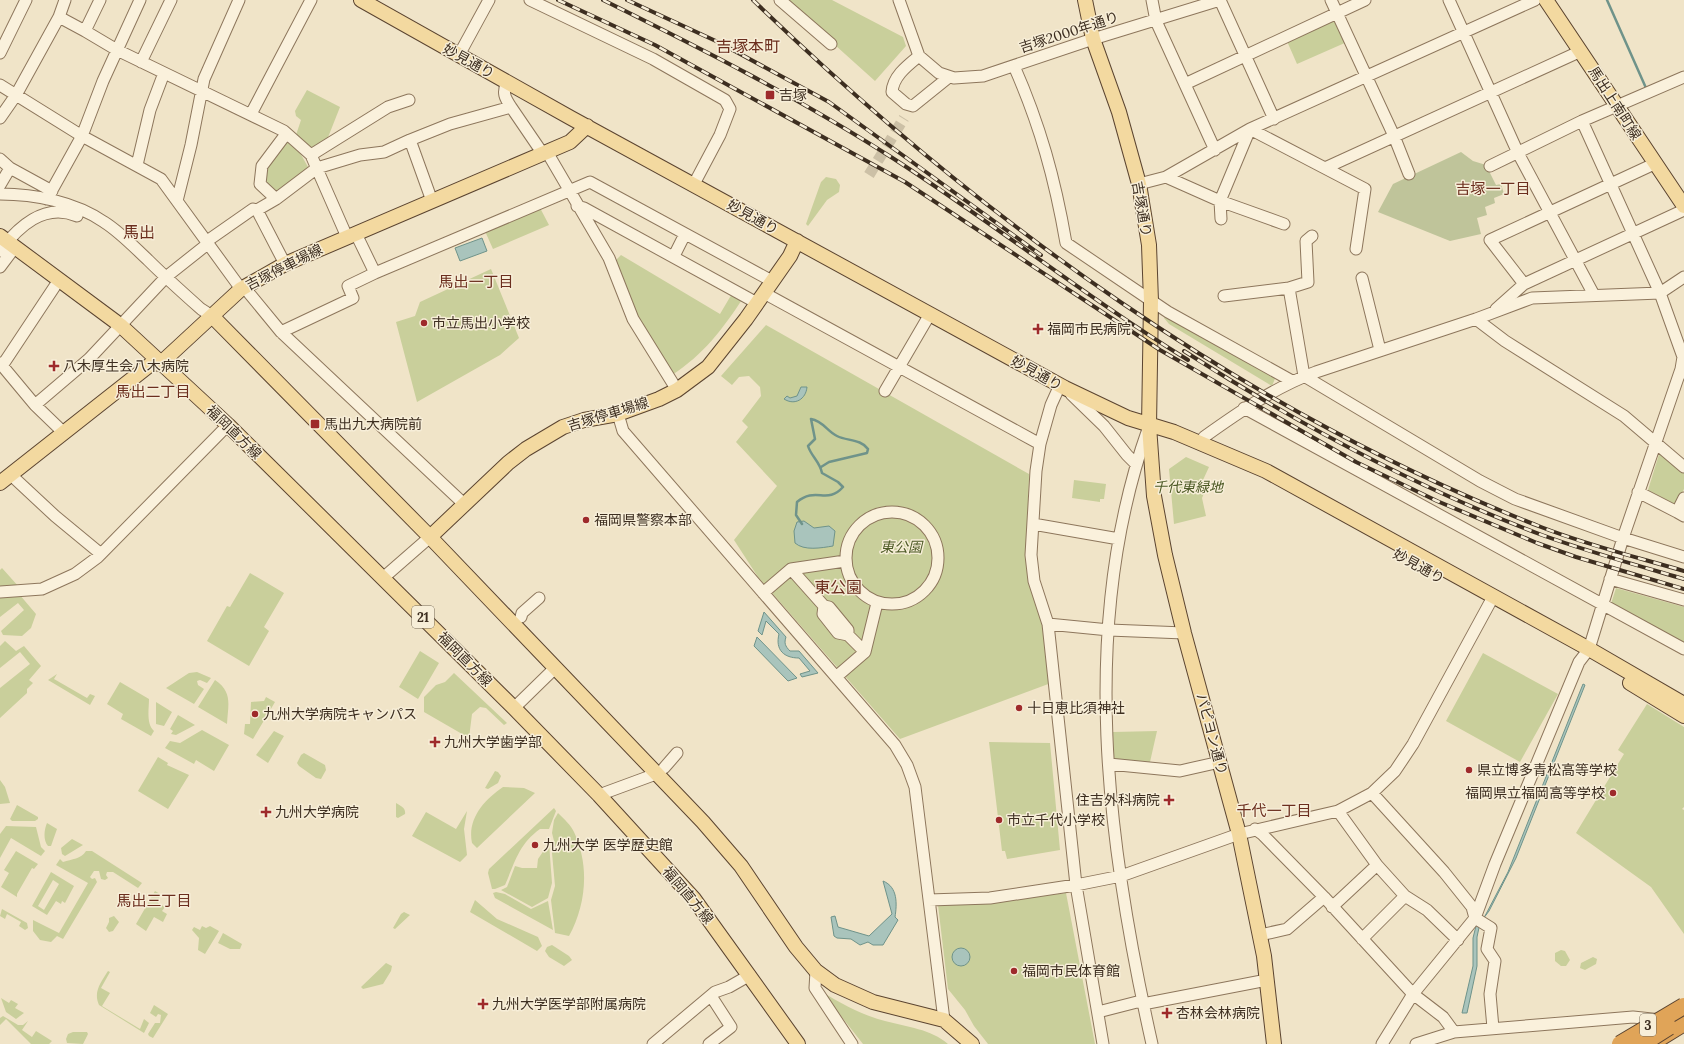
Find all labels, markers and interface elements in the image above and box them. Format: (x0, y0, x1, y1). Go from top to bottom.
street label: 吉塚2000年通り (1017, 7, 1121, 57)
district label: 吉塚本町 (716, 36, 780, 56)
street label: 妙見通り (440, 40, 498, 82)
street label: 馬出上南町線 (1585, 63, 1645, 143)
place label: 吉塚 (779, 86, 807, 104)
marker: 吉塚 (764, 89, 776, 101)
district label: 吉塚一丁目 (1455, 179, 1531, 198)
street label: 吉塚通り (1128, 180, 1156, 238)
street label: 妙見通り (724, 196, 782, 238)
district label: 馬出 (123, 222, 155, 242)
street label: 吉塚停車場線 (242, 240, 326, 294)
district label: 馬出一丁目 (438, 272, 514, 291)
place label: 市立馬出小学校 (432, 314, 530, 332)
marker: 市立馬出小学校 (419, 318, 429, 328)
place label: 福岡市民病院 (1047, 320, 1131, 338)
marker: 福岡市民病院 (1032, 323, 1044, 335)
street label: 妙見通り (1008, 352, 1066, 394)
place label: 八木厚生会八木病院 (63, 357, 189, 375)
marker: 八木厚生会八木病院 (48, 360, 60, 372)
district label: 馬出二丁目 (115, 382, 191, 401)
street label: 吉塚停車場線 (565, 393, 651, 435)
street label: 福岡直方線 (203, 401, 265, 463)
place label: 馬出九大病院前 (324, 415, 422, 433)
marker: 馬出九大病院前 (309, 418, 321, 430)
park label: 千代東緑地 (1153, 478, 1225, 496)
place label: 福岡県警察本部 (594, 511, 692, 529)
marker: 福岡県警察本部 (581, 515, 591, 525)
park label: 東公園 (880, 538, 924, 556)
street label: 妙見通り (1390, 545, 1448, 587)
district label: 東公園 (814, 577, 862, 597)
road number: 21 (412, 606, 434, 628)
street label: 福岡直方線 (434, 628, 496, 690)
street label: パピヨン通り (1192, 691, 1232, 777)
place label: 十日恵比須神社 (1027, 699, 1125, 717)
marker: 十日恵比須神社 (1014, 703, 1024, 713)
place label: 九州大学病院キャンパス (263, 705, 417, 723)
marker: 九州大学病院キャンパス (250, 709, 260, 719)
place label: 九州大学歯学部 (444, 733, 542, 751)
marker: 九州大学歯学部 (429, 736, 441, 748)
place label: 県立博多青松高等学校 (1477, 761, 1617, 779)
marker: 県立博多青松高等学校 (1464, 765, 1474, 775)
place label: 福岡県立福岡高等学校 (1465, 784, 1605, 802)
marker: 福岡県立福岡高等学校 (1608, 788, 1618, 798)
place label: 住吉外科病院 (1076, 791, 1160, 809)
marker: 住吉外科病院 (1163, 794, 1175, 806)
district label: 千代一丁目 (1236, 801, 1312, 820)
place label: 九州大学病院 (275, 803, 359, 821)
marker: 九州大学病院 (260, 806, 272, 818)
place label: 市立千代小学校 (1007, 811, 1105, 829)
marker: 市立千代小学校 (994, 815, 1004, 825)
place label: 九州大学 医学歴史館 (543, 836, 673, 854)
marker: 九州大学 医学歴史館 (530, 840, 540, 850)
street label: 福岡直方線 (659, 862, 717, 928)
district label: 馬出三丁目 (116, 891, 192, 910)
place label: 福岡市民体育館 (1022, 962, 1120, 980)
marker: 福岡市民体育館 (1009, 966, 1019, 976)
place label: 九州大学医学部附属病院 (492, 995, 646, 1013)
marker: 九州大学医学部附属病院 (477, 998, 489, 1010)
place label: 杏林会林病院 (1176, 1004, 1260, 1022)
marker: 杏林会林病院 (1161, 1007, 1173, 1019)
road number: 3 (1640, 1014, 1656, 1036)

